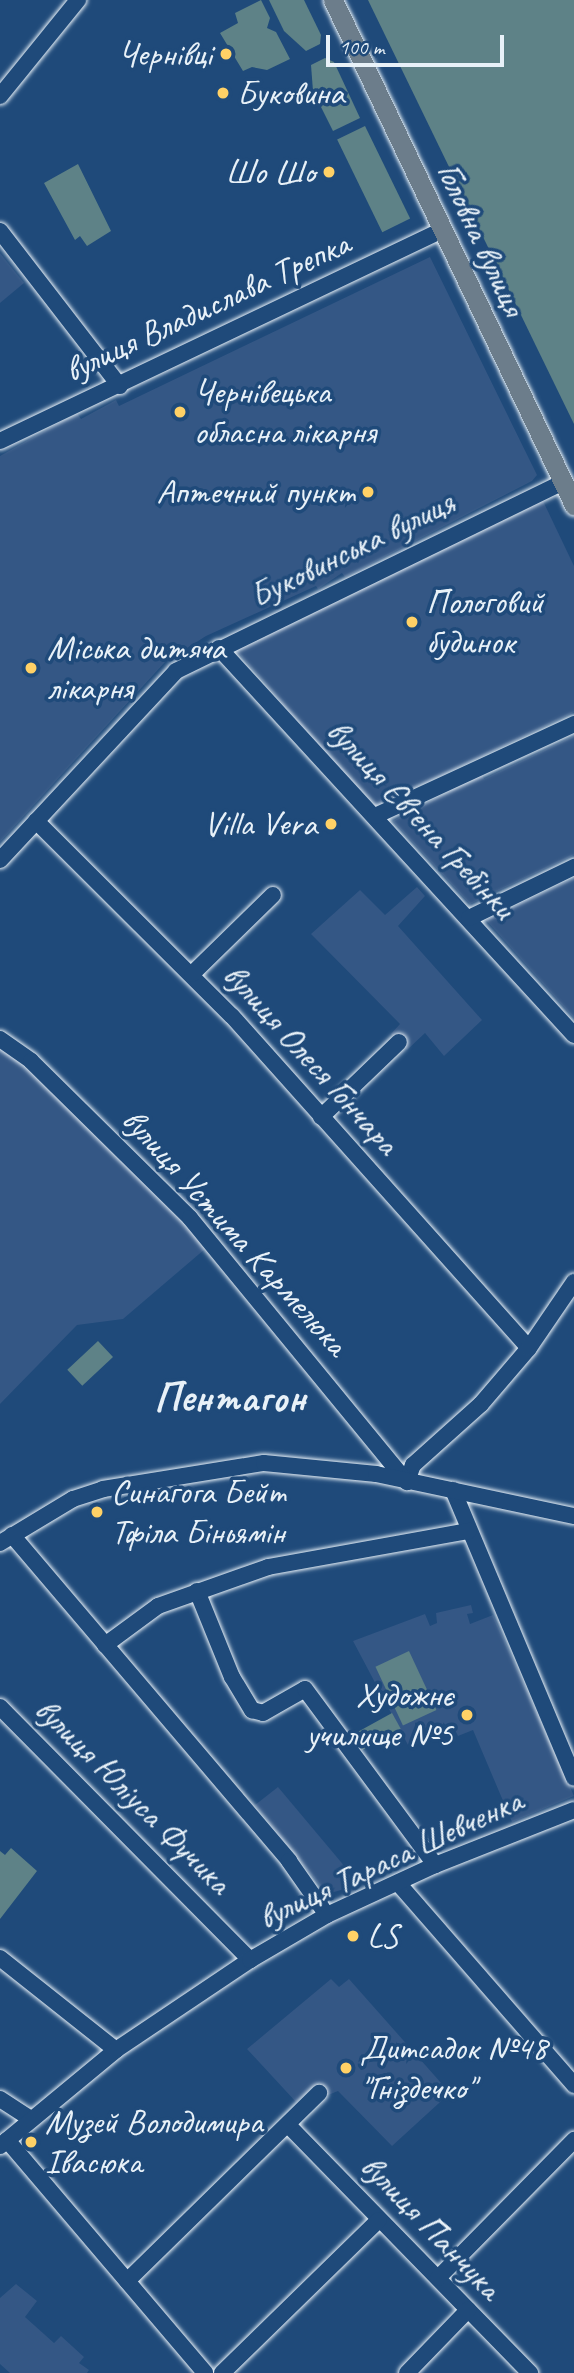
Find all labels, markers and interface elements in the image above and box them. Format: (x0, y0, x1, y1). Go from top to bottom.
scale bar (329, 21, 508, 65)
place label: Чернівці (118, 33, 212, 75)
text: 100 m (339, 34, 384, 60)
marker: Чернівці (218, 46, 234, 62)
place label: Буковина (237, 72, 344, 114)
marker: Буковина (215, 85, 231, 101)
place label: Шо Шо (225, 151, 315, 193)
street label: Головна вулиця (427, 156, 535, 322)
marker: Шо Шо (321, 164, 337, 180)
street label: вулиця Владислава Трепка (59, 223, 355, 391)
place label: Чернівецька обласна лікарня (194, 371, 378, 453)
marker: Чернівецька обласна лікарня (172, 404, 188, 420)
place label: Аптечний пункт (156, 471, 354, 513)
street label: Буковинська вулиця (242, 481, 462, 617)
marker: Аптечний пункт (360, 484, 376, 500)
place label: Пологовий будинок (426, 581, 544, 663)
marker: Пологовий будинок (404, 614, 420, 630)
place label: Міська дитяча лікарня (47, 627, 221, 709)
marker: Міська дитяча лікарня (21, 658, 41, 678)
street label: вулиця Євгена Гребінки (318, 710, 524, 928)
place label: Villa Vera (205, 803, 317, 845)
marker: Villa Vera (323, 816, 339, 832)
street label: вулиця Олеся Гончара (214, 955, 408, 1163)
street label: вулиця Устима Кармелюка (112, 1099, 358, 1365)
district label: Пентагон (154, 1373, 306, 1423)
place label: Синагога Бейт Тфіла Біньямін (111, 1471, 285, 1553)
marker: Синагога Бейт Тфіла Біньямін (89, 1504, 105, 1520)
place label: Художнє училище №5 (306, 1674, 453, 1756)
street label: вулиця Юліуса Фучика (25, 1688, 241, 1904)
marker: Художнє училище №5 (459, 1707, 475, 1723)
street label: вулиця Тараса Шевченка (250, 1779, 530, 1939)
place label: LS (367, 1915, 399, 1957)
marker: LS (345, 1928, 361, 1944)
place label: Дитсадок №48 "Гніздечко" (360, 2027, 547, 2109)
marker: Дитсадок №48 "Гніздечко" (338, 2060, 354, 2076)
place label: Музей Володимира Івасюка (45, 2101, 262, 2183)
marker: Музей Володимира Івасюка (23, 2134, 39, 2150)
street label: вулиця Панчука (352, 2146, 510, 2308)

